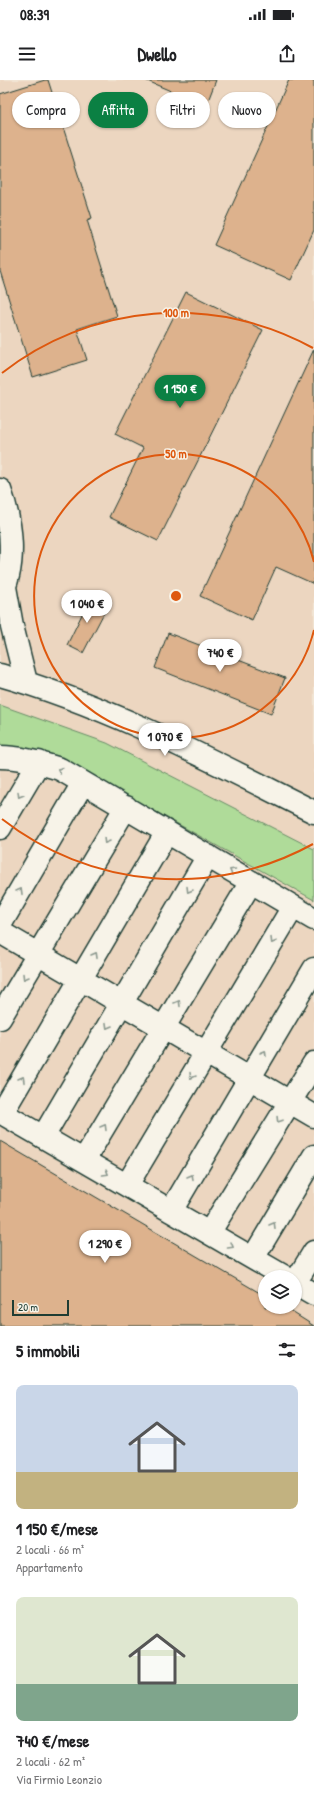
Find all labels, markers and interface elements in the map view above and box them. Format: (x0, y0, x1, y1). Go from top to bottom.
text: 08:39 (20, 4, 49, 25)
text: Dwello (137, 42, 177, 67)
icon: menu (16, 43, 38, 65)
icon: share (276, 43, 298, 65)
chip: Compra (12, 92, 80, 128)
chip: Affitta (88, 92, 148, 128)
chip: Filtri (156, 92, 210, 128)
chip: Nuovo (218, 92, 276, 128)
text: 100 m (163, 304, 189, 321)
pin: 1 150 € (143, 375, 217, 409)
text: 1 150 € (164, 379, 197, 397)
text: 50 m (165, 445, 187, 462)
centre of rings (169, 589, 183, 603)
pin: 1 040 € (50, 590, 124, 624)
text: 1 040 € (70, 594, 104, 612)
pin: 740 € (192, 639, 248, 673)
text: 740 € (207, 643, 233, 661)
pin: 1 070 € (128, 723, 202, 757)
text: 1 070 € (147, 727, 183, 745)
one-way arrow (56, 767, 64, 775)
one-way arrow (17, 791, 24, 798)
one-way arrow (103, 837, 110, 844)
one-way arrow (229, 868, 236, 875)
one-way arrow (186, 886, 193, 893)
one-way arrow (15, 888, 22, 895)
one-way arrow (271, 937, 278, 944)
one-way arrow (90, 952, 97, 959)
one-way arrow (22, 973, 29, 980)
one-way arrow (173, 1000, 181, 1007)
one-way arrow (106, 1022, 113, 1029)
one-way arrow (260, 1050, 267, 1057)
one-way arrow (190, 1072, 197, 1079)
one-way arrow (17, 1076, 24, 1083)
one-way arrow (276, 1116, 284, 1123)
one-way arrow (99, 1124, 106, 1131)
one-way arrow (102, 1169, 110, 1176)
one-way arrow (186, 1174, 193, 1181)
one-way arrow (268, 1222, 275, 1229)
pin: 1 290 € (68, 1230, 142, 1264)
text: 1 290 € (88, 1234, 122, 1252)
one-way arrow (227, 1241, 234, 1248)
map controls (258, 1270, 302, 1314)
button: layers (258, 1270, 302, 1314)
scale bar (12, 1298, 69, 1317)
text: 20 m (18, 1300, 38, 1314)
text: 5 immobili (16, 1339, 80, 1362)
icon: filters (276, 1339, 298, 1361)
icon: home (121, 1411, 193, 1483)
text: 1 150 €/mese (16, 1517, 98, 1540)
text: 2 locali · 66 m² (16, 1540, 84, 1558)
text: Appartamento (16, 1558, 83, 1576)
icon: home (121, 1623, 193, 1695)
text: 740 €/mese (16, 1729, 89, 1752)
text: 2 locali · 62 m² (16, 1752, 85, 1770)
text: Via Firmio Leonzio (16, 1770, 102, 1788)

